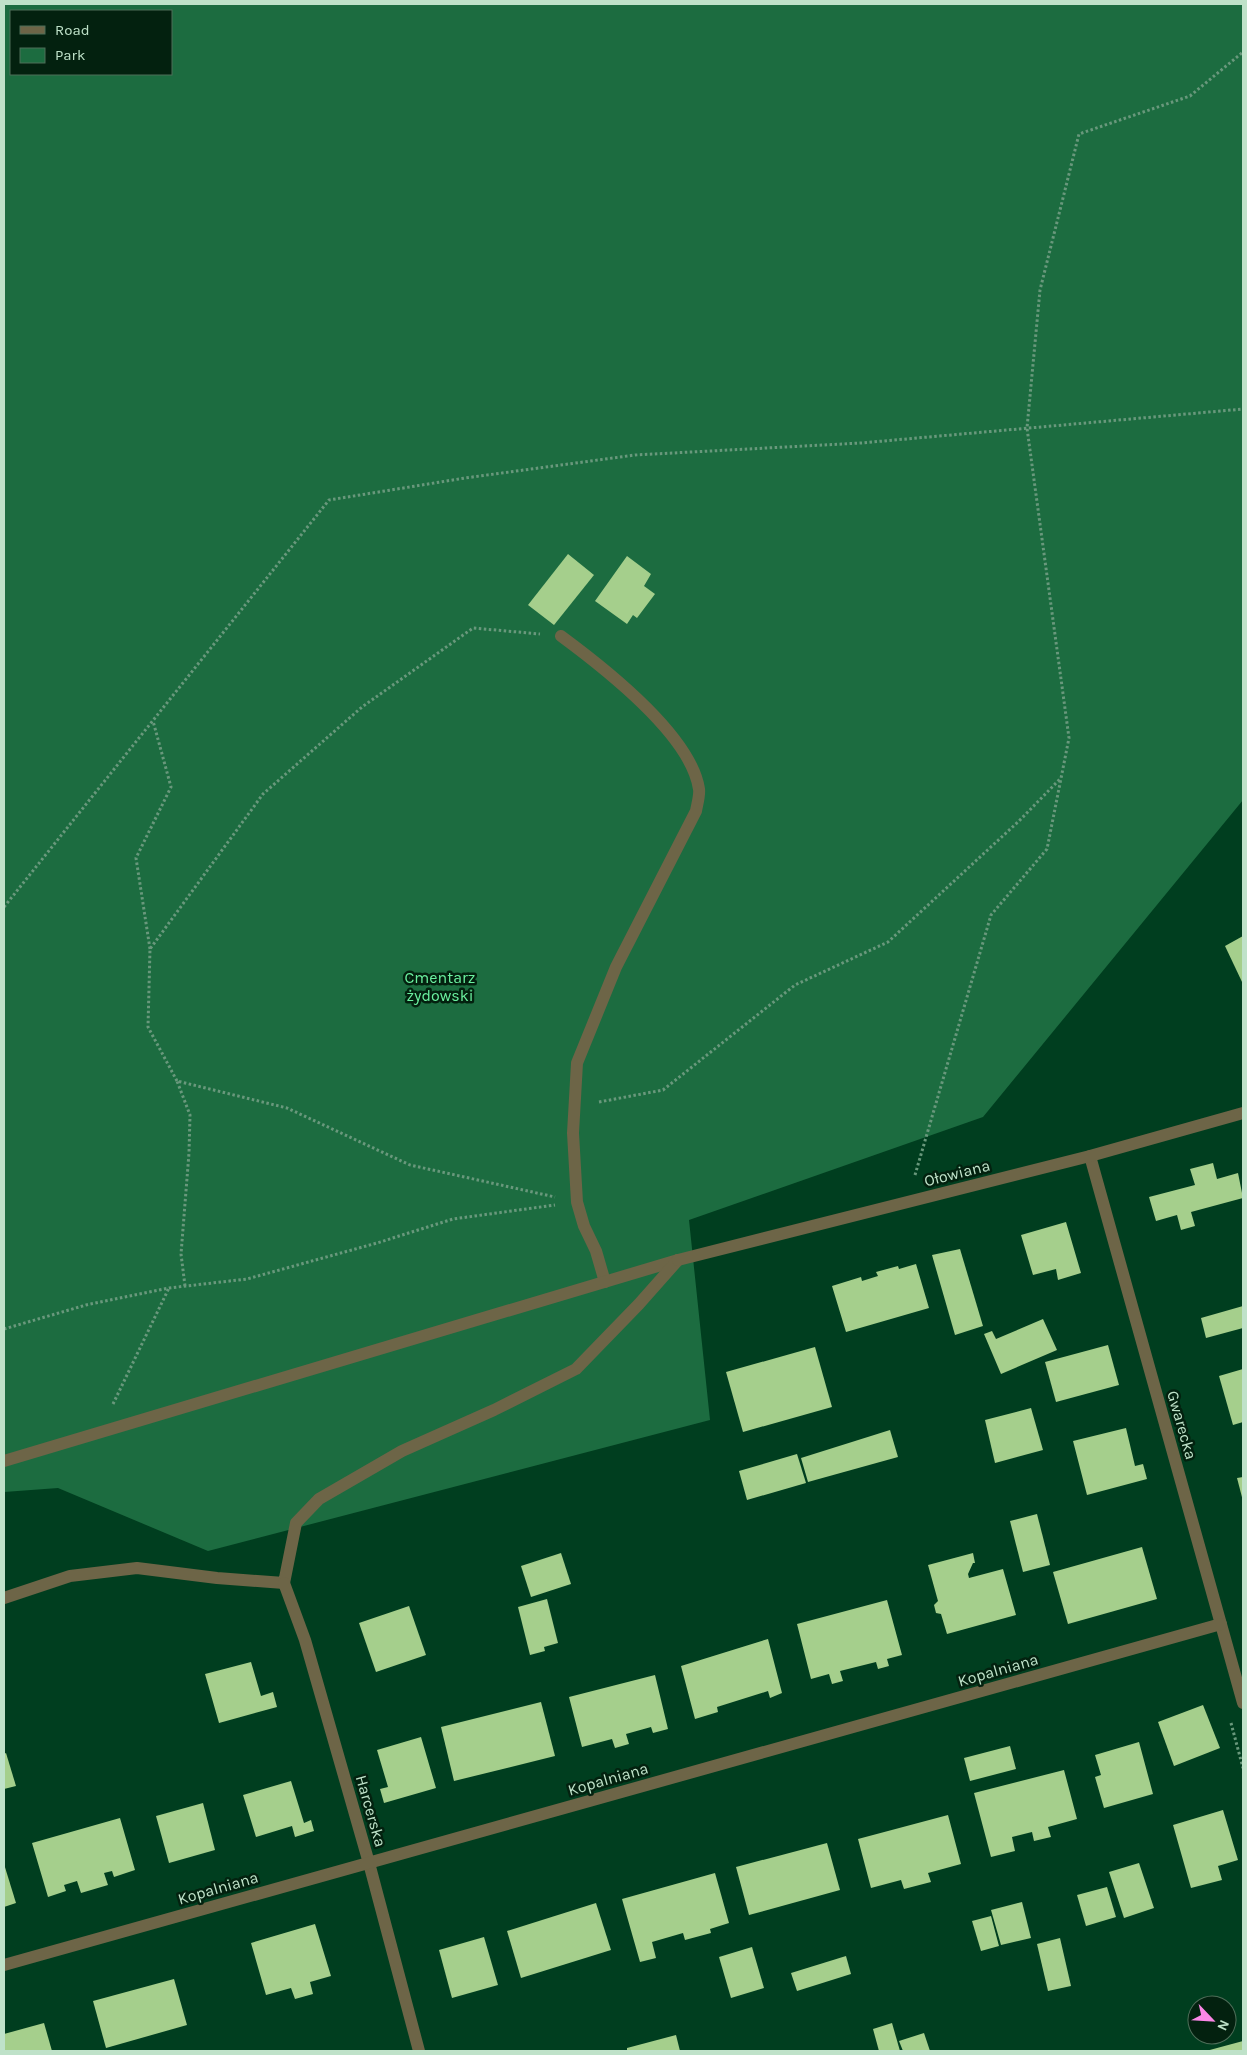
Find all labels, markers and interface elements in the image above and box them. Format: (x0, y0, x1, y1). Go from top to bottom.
legend (10, 10, 172, 75)
text: Road (55, 21, 90, 39)
text: Park (55, 46, 85, 64)
park label: Cmentarz żydowski (405, 968, 475, 1005)
street label: Ołowiana (922, 1156, 992, 1190)
street label: Gwarecka (1163, 1388, 1201, 1462)
street label: Kopalniana (956, 1649, 1040, 1691)
street label: Kopalniana (566, 1758, 650, 1800)
street label: Harcerska (352, 1773, 390, 1849)
street label: Kopalniana (176, 1867, 260, 1909)
north arrow (1187, 1995, 1237, 2045)
text: N (1214, 2017, 1233, 2033)

